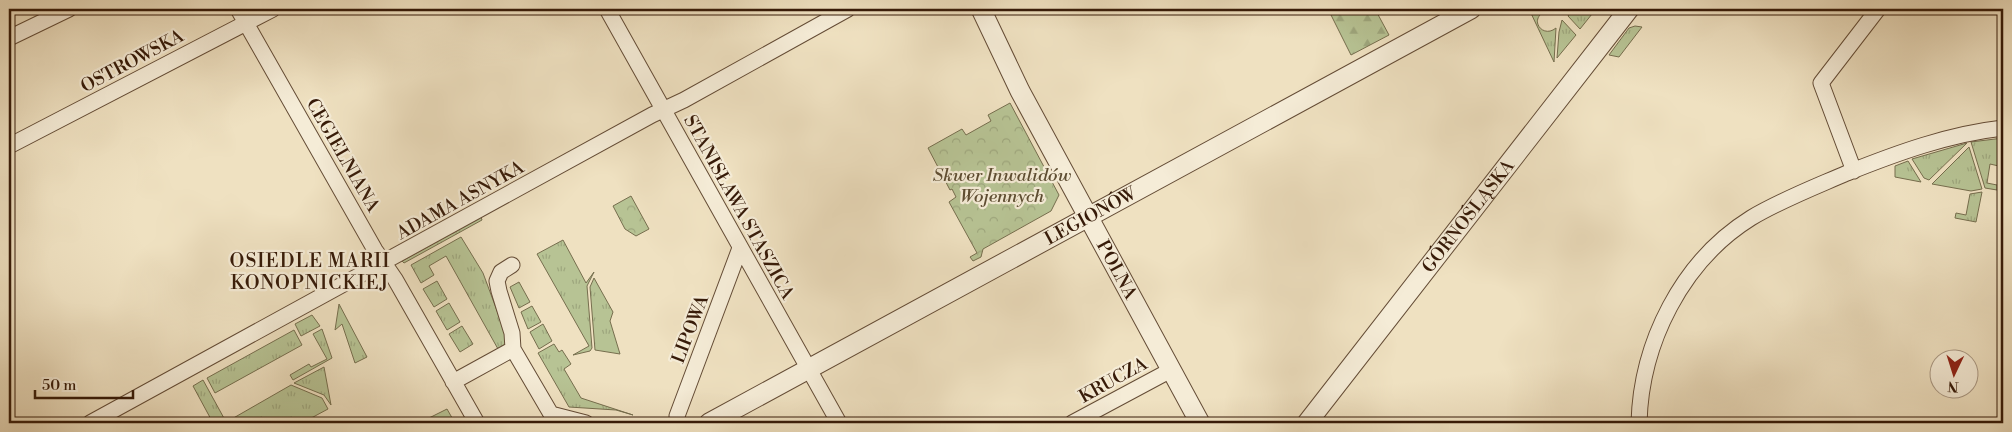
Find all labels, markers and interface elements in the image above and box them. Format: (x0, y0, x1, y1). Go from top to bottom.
street label: OSTROWSKA (77, 24, 188, 98)
street label: CEGIELNIANA (301, 94, 385, 217)
street label: STANISŁAWA STASZICA (678, 111, 799, 304)
street label: GÓRNOŚLĄSKA (1417, 155, 1520, 278)
street label: ADAMA ASNYKA (392, 156, 529, 245)
park label: Skwer Inwalidów Wojennych (933, 164, 1071, 208)
street label: LEGIONÓW (1041, 182, 1141, 250)
street label: POLNA (1091, 236, 1142, 304)
district label: OSIEDLE MARII KONOPNICKIEJ (230, 249, 390, 295)
street label: LIPOWA (667, 291, 714, 367)
north arrow (1930, 350, 1980, 400)
street label: KRUCZA (1075, 352, 1152, 409)
scale bar (35, 367, 132, 399)
text: 50 m (42, 376, 76, 395)
text: N (1947, 377, 1959, 395)

